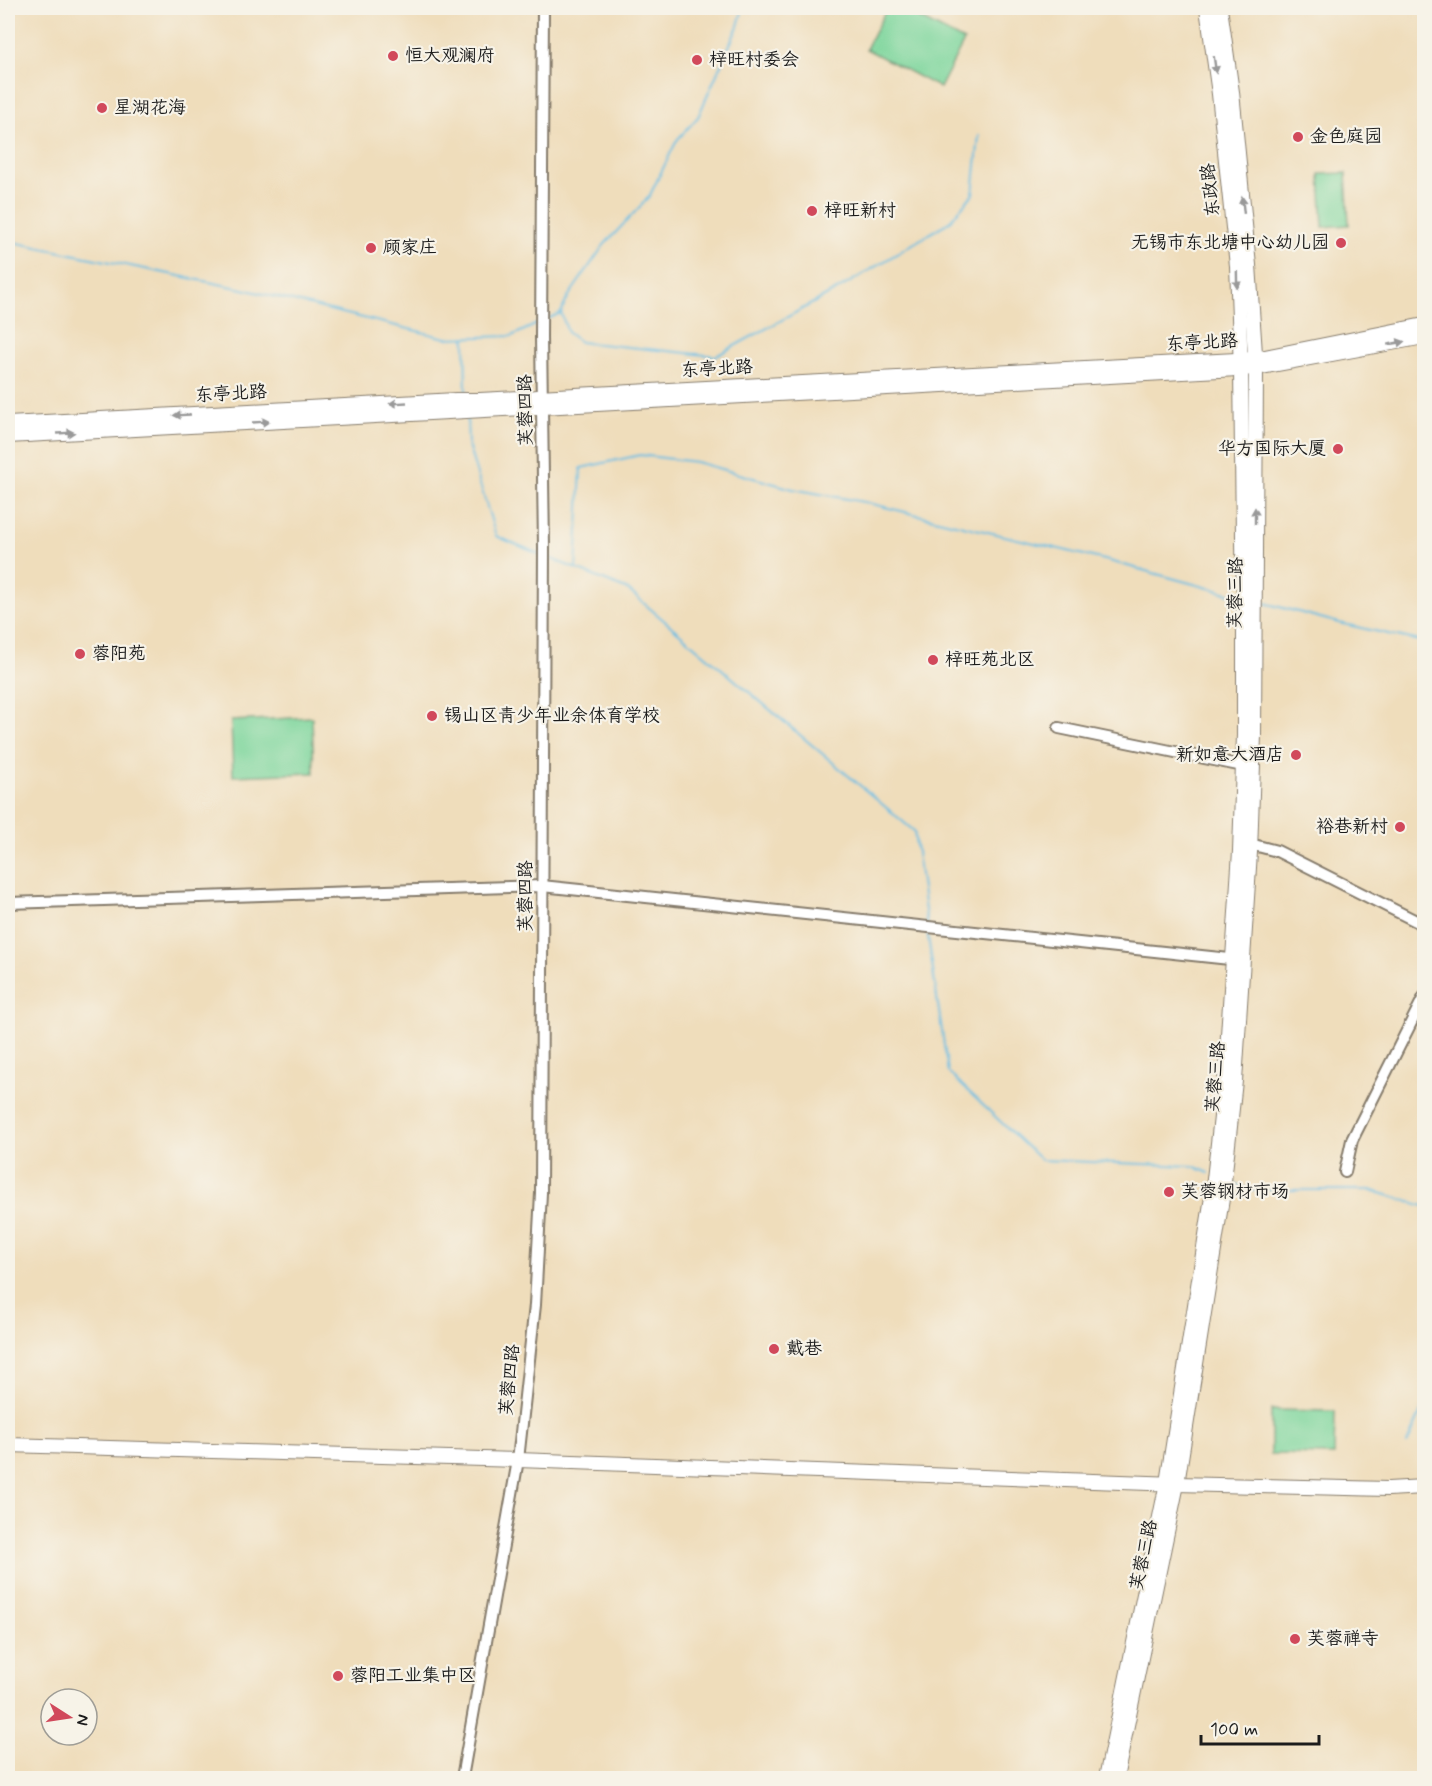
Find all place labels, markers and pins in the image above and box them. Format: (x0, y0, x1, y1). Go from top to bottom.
place label: 恒大观澜府 (405, 44, 495, 68)
place label: 梓旺村委会 (709, 48, 799, 72)
marker: 恒大观澜府 (386, 49, 400, 63)
marker: 梓旺村委会 (690, 53, 704, 67)
place label: 星湖花海 (114, 96, 186, 120)
marker: 星湖花海 (95, 101, 109, 115)
place label: 金色庭园 (1310, 125, 1382, 149)
marker: 金色庭园 (1291, 130, 1305, 144)
place label: 梓旺新村 (824, 199, 896, 223)
marker: 梓旺新村 (805, 204, 819, 218)
place label: 无锡市东北塘中心幼儿园 (1131, 231, 1329, 255)
place label: 顾家庄 (383, 236, 437, 260)
marker: 无锡市东北塘中心幼儿园 (1334, 236, 1348, 250)
marker: 顾家庄 (364, 241, 378, 255)
place label: 华方国际大厦 (1218, 437, 1326, 461)
marker: 华方国际大厦 (1331, 442, 1345, 456)
place label: 蓉阳苑 (92, 642, 146, 666)
marker: 蓉阳苑 (73, 647, 87, 661)
place label: 梓旺苑北区 (945, 648, 1035, 672)
marker: 梓旺苑北区 (926, 653, 940, 667)
place label: 锡山区青少年业余体育学校 (444, 704, 660, 728)
marker: 锡山区青少年业余体育学校 (425, 709, 439, 723)
place label: 新如意大酒店 (1176, 743, 1284, 767)
marker: 新如意大酒店 (1289, 748, 1303, 762)
place label: 裕巷新村 (1316, 815, 1388, 839)
marker: 裕巷新村 (1393, 820, 1407, 834)
place label: 芙蓉钢材市场 (1181, 1180, 1289, 1204)
marker: 芙蓉钢材市场 (1162, 1185, 1176, 1199)
place label: 戴巷 (786, 1337, 822, 1361)
marker: 戴巷 (767, 1342, 781, 1356)
place label: 芙蓉禅寺 (1307, 1627, 1379, 1651)
marker: 芙蓉禅寺 (1288, 1632, 1302, 1646)
place label: 蓉阳工业集中区 (350, 1664, 476, 1688)
marker: 蓉阳工业集中区 (331, 1669, 345, 1683)

